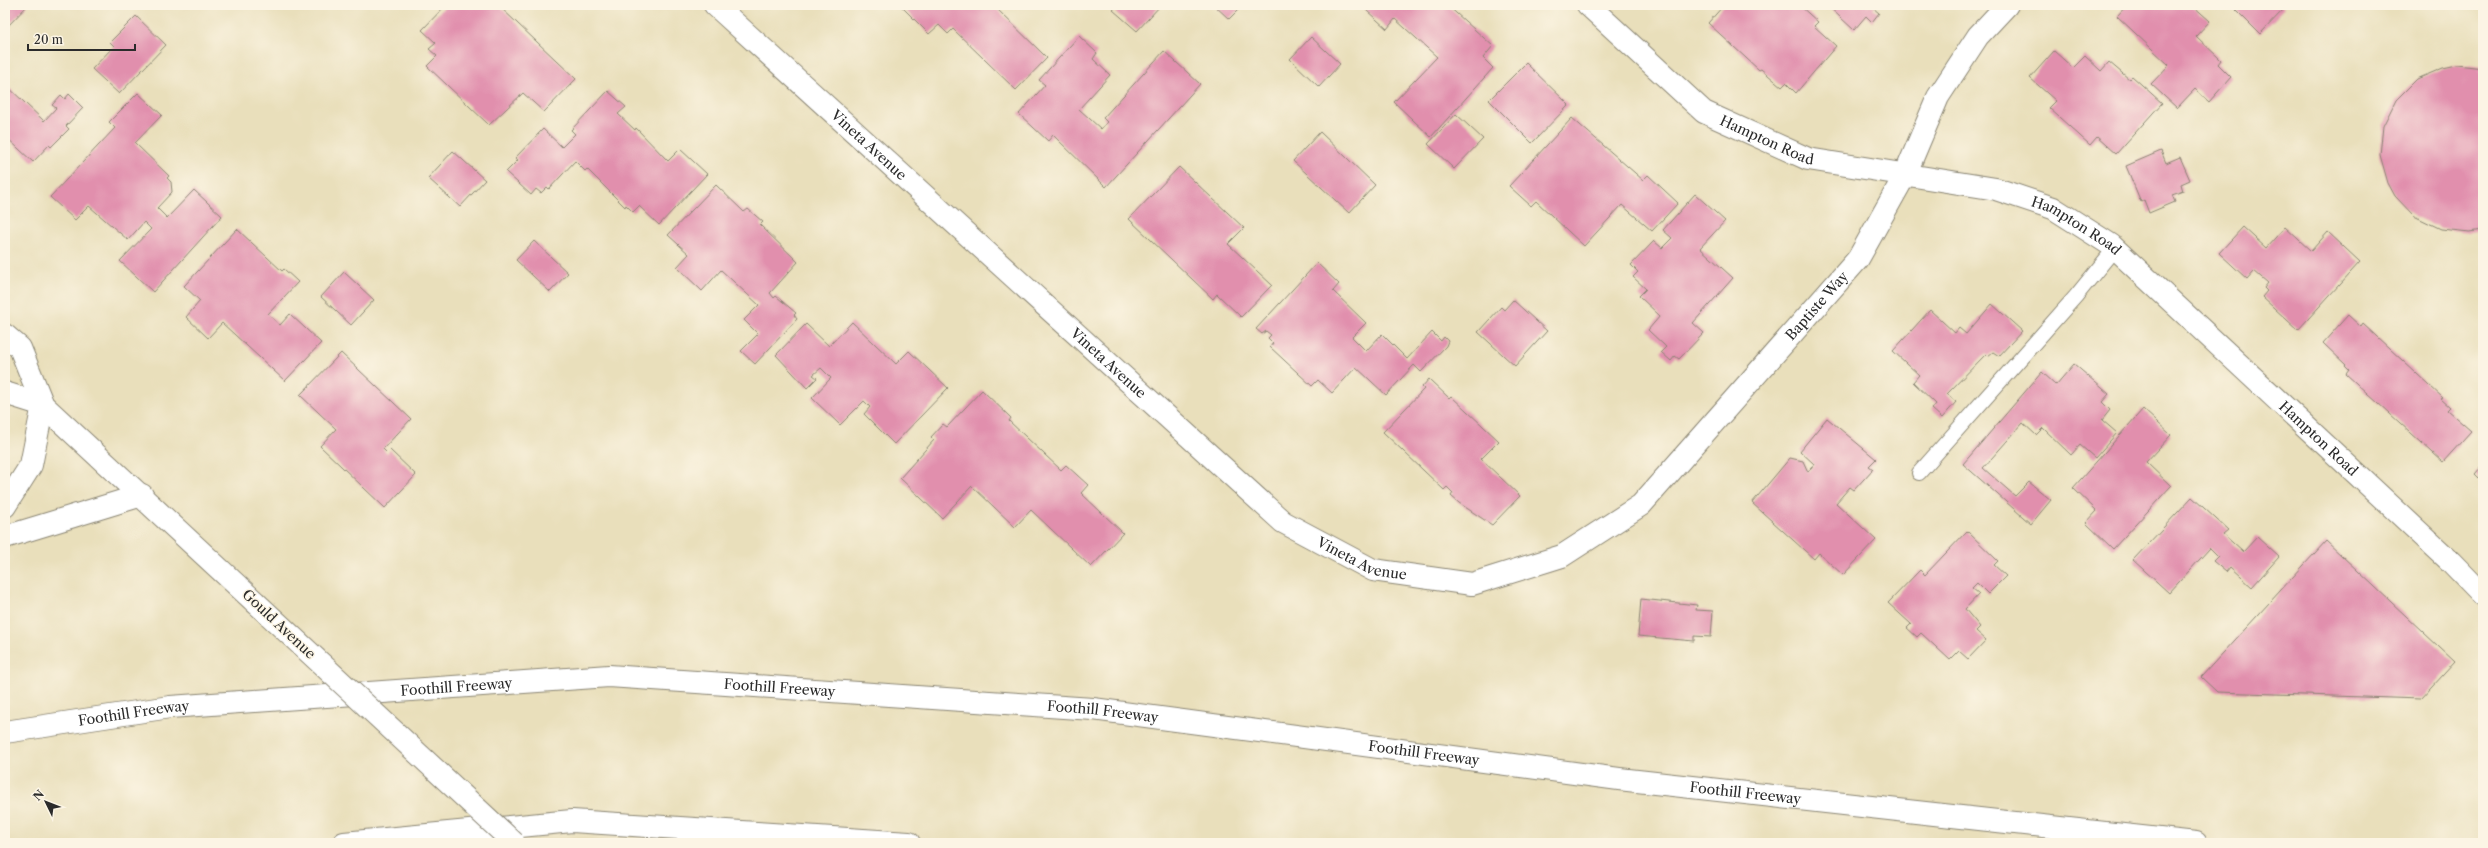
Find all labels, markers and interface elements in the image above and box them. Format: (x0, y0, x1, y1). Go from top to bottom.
scale bar (28, 26, 135, 52)
text: 20 m (34, 32, 63, 47)
street label: Vineta Avenue (826, 105, 911, 184)
street label: Hampton Road (1717, 111, 1816, 169)
street label: Hampton Road (2029, 192, 2125, 259)
street label: Baptiste Way (1782, 267, 1852, 344)
street label: Vineta Avenue (1066, 323, 1150, 402)
street label: Hampton Road (2275, 397, 2362, 480)
street label: Vineta Avenue (1313, 532, 1408, 584)
street label: Gould Avenue (238, 585, 320, 663)
street label: Foothill Freeway (400, 674, 513, 700)
street label: Foothill Freeway (723, 675, 836, 700)
street label: Foothill Freeway (77, 697, 190, 730)
street label: Foothill Freeway (1046, 697, 1160, 727)
street label: Foothill Freeway (1367, 737, 1481, 769)
street label: Foothill Freeway (1689, 778, 1802, 808)
north arrow (26, 782, 66, 822)
text: N (30, 787, 47, 803)

